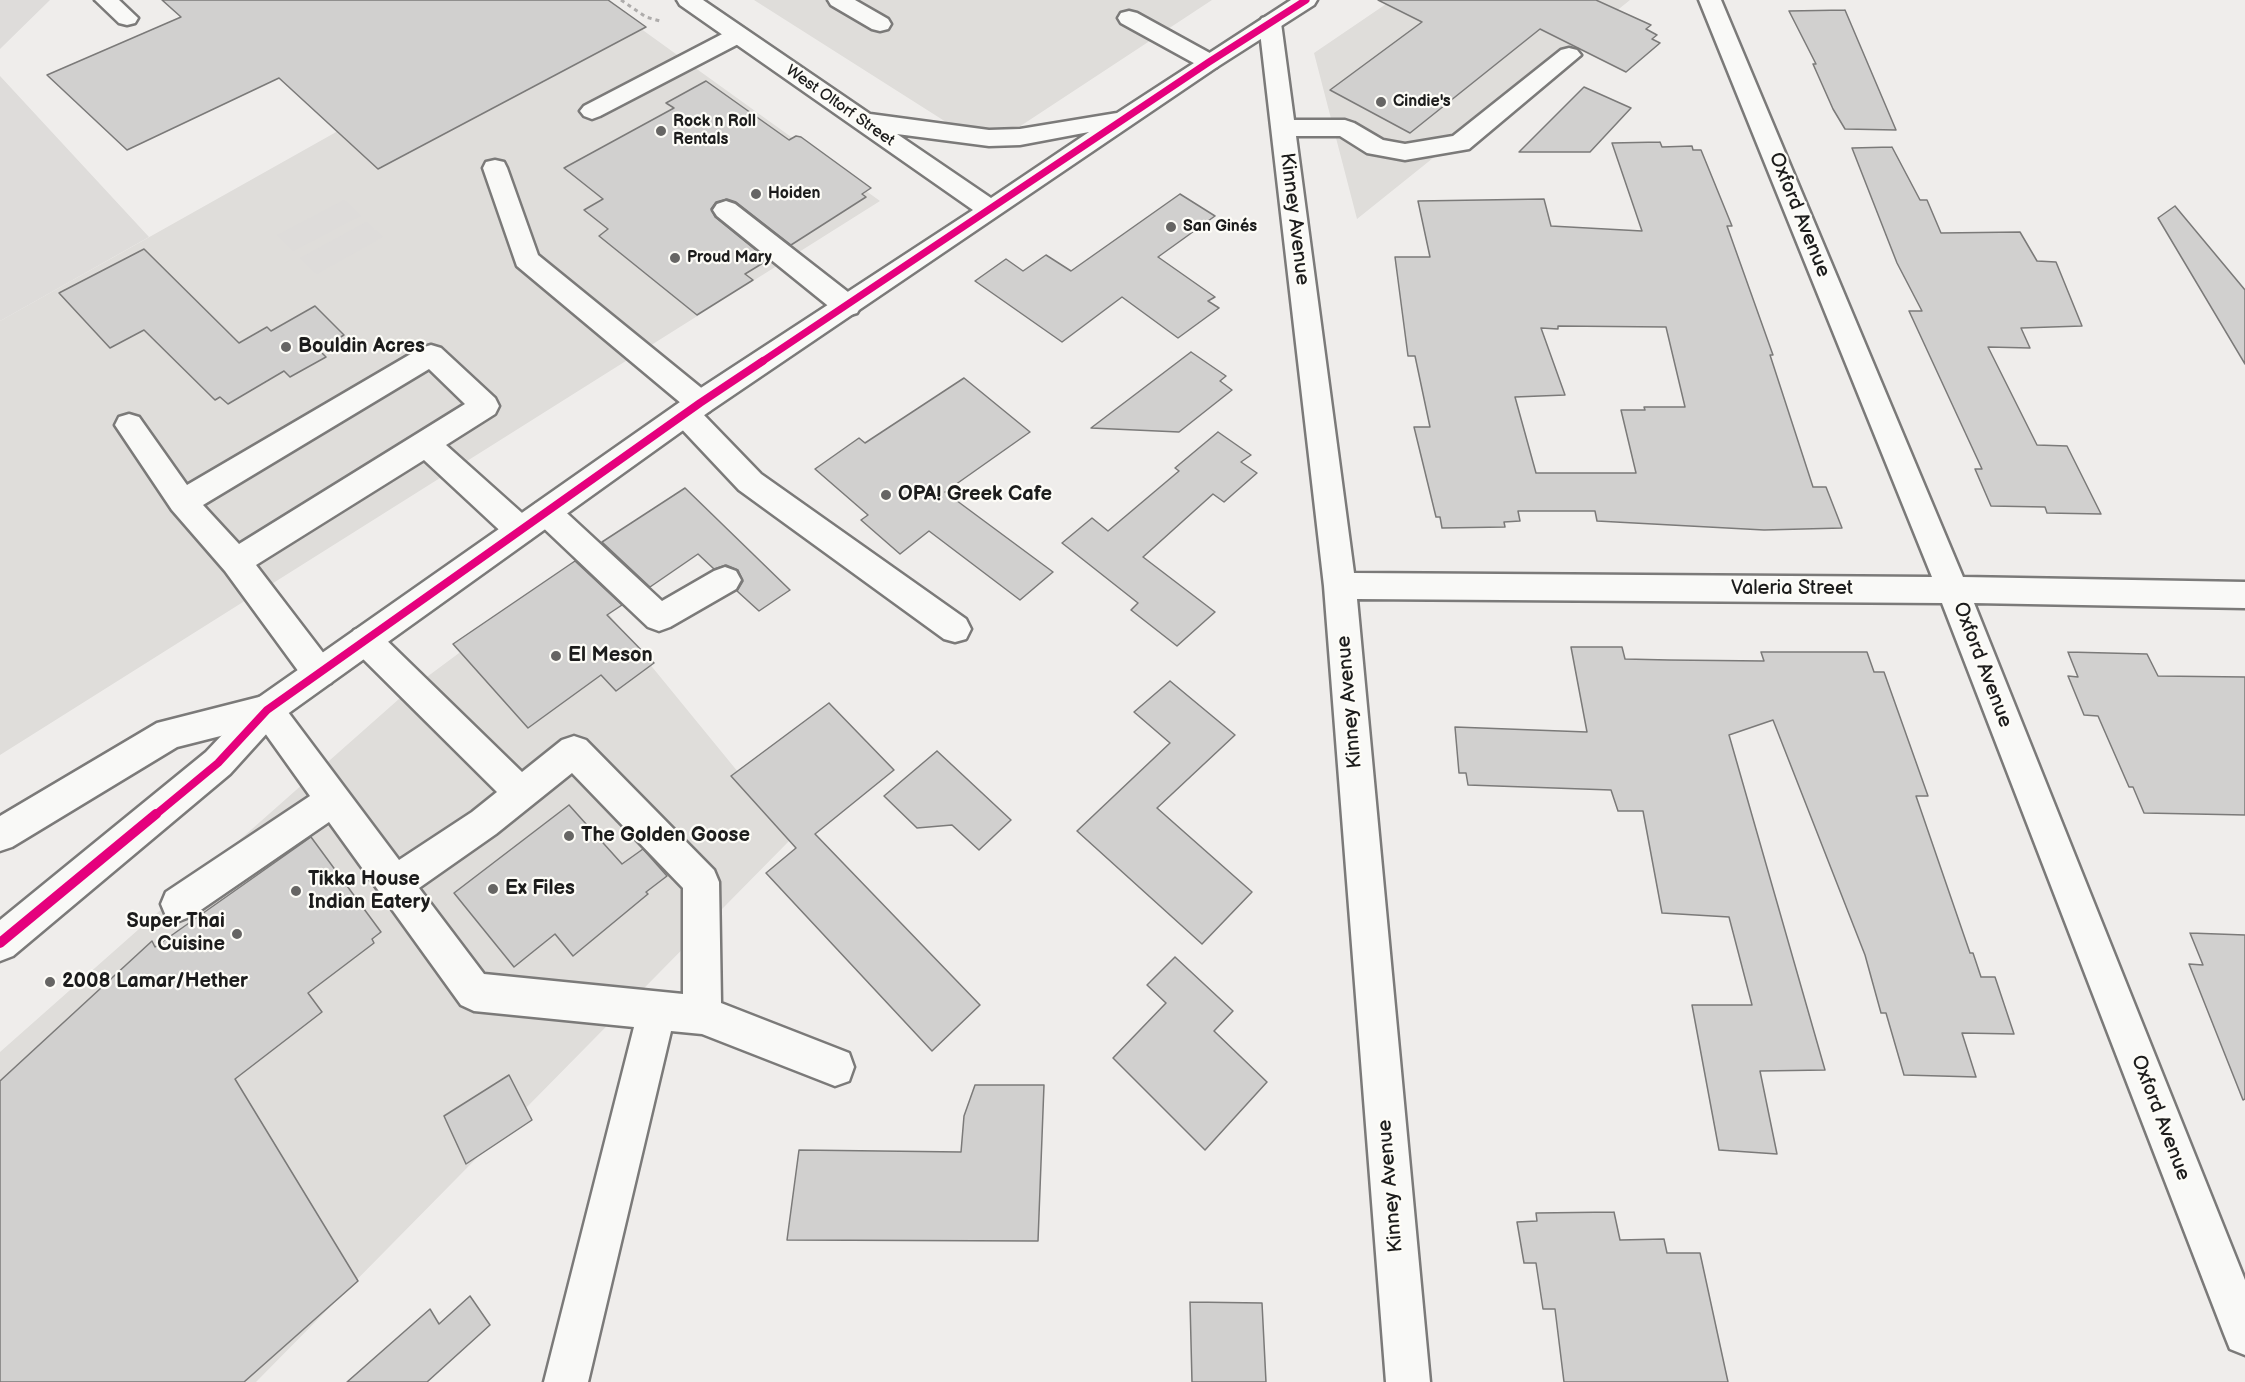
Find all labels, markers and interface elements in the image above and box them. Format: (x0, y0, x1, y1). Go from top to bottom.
street label: West Oltorf Street (782, 61, 898, 151)
place label: Cindie's (1393, 92, 1451, 112)
marker: Cindie's (1374, 95, 1388, 109)
place label: Rock n Roll Rentals (673, 112, 756, 150)
marker: Rock n Roll Rentals (654, 124, 668, 138)
street label: Oxford Avenue (1763, 149, 1835, 281)
street label: Kinney Avenue (1274, 151, 1314, 287)
place label: Hoiden (768, 184, 820, 204)
marker: Hoiden (749, 187, 763, 201)
place label: San Ginés (1183, 217, 1257, 237)
marker: San Ginés (1164, 220, 1178, 234)
place label: Proud Mary (687, 248, 772, 268)
marker: Proud Mary (668, 251, 682, 265)
place label: Bouldin Acres (298, 335, 425, 359)
marker: Bouldin Acres (279, 340, 293, 354)
place label: OPA! Greek Cafe (898, 483, 1052, 507)
marker: OPA! Greek Cafe (879, 488, 893, 502)
street label: Valeria Street (1731, 577, 1853, 601)
street label: Oxford Avenue (1947, 599, 2017, 731)
street label: Kinney Avenue (1332, 635, 1368, 769)
place label: El Meson (568, 644, 653, 668)
marker: El Meson (549, 649, 563, 663)
place label: The Golden Goose (581, 824, 750, 848)
marker: The Golden Goose (562, 829, 576, 843)
place label: Tikka House Indian Eatery (308, 868, 430, 915)
place label: Ex Files (505, 877, 575, 901)
marker: Ex Files (486, 882, 500, 896)
marker: Tikka House Indian Eatery (289, 884, 303, 898)
place label: Super Thai Cuisine (127, 910, 225, 957)
marker: Super Thai Cuisine (230, 927, 244, 941)
place label: 2008 Lamar/Hether (62, 970, 248, 994)
marker: 2008 Lamar/Hether (43, 975, 57, 989)
street label: Oxford Avenue (2125, 1052, 2195, 1184)
street label: Kinney Avenue (1373, 1119, 1409, 1253)

